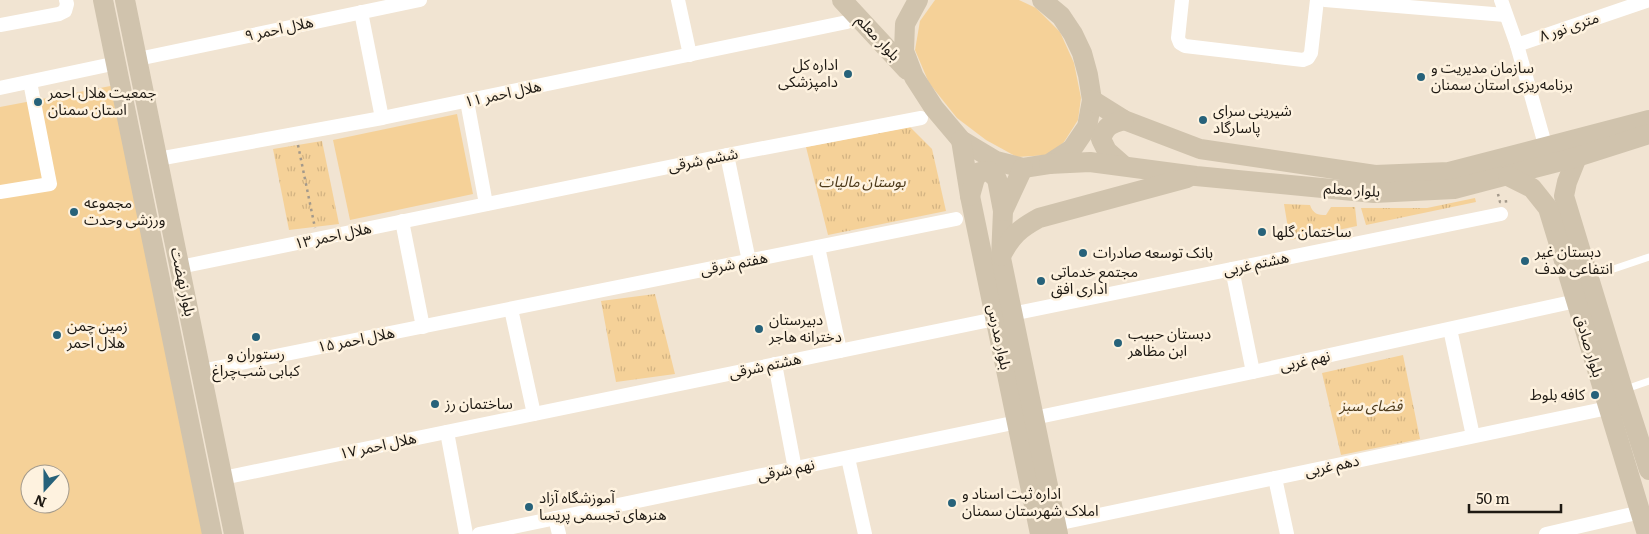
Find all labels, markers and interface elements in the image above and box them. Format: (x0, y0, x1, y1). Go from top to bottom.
street label: ۸ متری نور (1535, 5, 1602, 47)
street label: هلال احمر ۹ (242, 9, 315, 46)
street label: بلوار معلم (851, 9, 907, 66)
place label: اداره کل دامپزشکی (778, 52, 838, 92)
place label: سازمان مدیریت و برنامه‌ریزی استان سمنان (1431, 55, 1573, 95)
marker: اداره کل دامپزشکی (842, 68, 854, 80)
marker: سازمان مدیریت و برنامه‌ریزی استان سمنان (1415, 71, 1427, 83)
street label: هلال احمر ۱۱ (462, 73, 543, 112)
place label: جمعیت هلال احمر استان سمنان (47, 80, 157, 120)
marker: جمعیت هلال احمر استان سمنان (32, 96, 44, 108)
place label: شیرینی سرای پاسارگاد (1213, 98, 1292, 138)
marker: شیرینی سرای پاسارگاد (1197, 114, 1209, 126)
street label: ششم شرقی (666, 140, 740, 178)
park label: بوستان مالیات (819, 169, 906, 192)
street label: بلوار معلم (1323, 175, 1381, 203)
place label: مجموعه ورزشی وحدت (84, 190, 165, 230)
marker: مجموعه ورزشی وحدت (68, 206, 80, 218)
street label: هلال احمر ۱۳ (292, 215, 373, 254)
place label: ساختمان گلها (1272, 219, 1352, 242)
marker: ساختمان گلها (1256, 226, 1268, 238)
place label: دبستان غیر انتفاعی هدف (1534, 239, 1613, 279)
place label: بانک توسعه صادرات (1093, 240, 1213, 263)
street label: هشتم غربی (1221, 244, 1291, 282)
street label: بلوار نهضت (166, 245, 203, 318)
street label: هفتم شرقی (698, 245, 770, 281)
marker: بانک توسعه صادرات (1077, 247, 1089, 259)
marker: دبستان غیر انتفاعی هدف (1519, 255, 1531, 267)
place label: مجتمع خدماتی اداری افق (1051, 259, 1138, 299)
marker: مجتمع خدماتی اداری افق (1035, 275, 1047, 287)
street label: بلوار مدرس (982, 302, 1019, 372)
place label: دبیرستان دخترانه هاجر (768, 307, 842, 347)
street label: بلوار صادق (1570, 311, 1611, 380)
place label: زمین چمن هلال احمر (66, 313, 128, 353)
street label: هلال احمر ۱۵ (315, 320, 396, 357)
place label: دبستان حبیب ابن مظاهر (1127, 321, 1211, 361)
marker: دبیرستان دخترانه هاجر (753, 323, 765, 335)
marker: زمین چمن هلال احمر (51, 329, 63, 341)
marker: رستوران و کبابی شب‌چراغ (250, 331, 262, 343)
marker: دبستان حبیب ابن مظاهر (1112, 337, 1124, 349)
place label: رستوران و کبابی شب‌چراغ (212, 341, 301, 383)
street label: نهم غربی (1277, 343, 1332, 377)
street label: هشتم شرقی (726, 346, 803, 384)
place label: کافه بلوط (1530, 382, 1586, 405)
marker: کافه بلوط (1589, 389, 1601, 401)
place label: ساختمان رز (444, 391, 513, 414)
park label: فضای سبز (1339, 393, 1403, 416)
marker: ساختمان رز (429, 398, 441, 410)
street label: هلال احمر ۱۷ (337, 425, 418, 464)
street label: دهم غربی (1302, 448, 1361, 483)
street label: نهم شرقی (755, 451, 817, 487)
north arrow (20, 464, 70, 514)
place label: اداره ثبت اسناد و املاک شهرستان سمنان (962, 481, 1099, 521)
scale bar (1469, 482, 1562, 514)
place label: آموزشگاه آزاد هنرهای تجسمی پریسا (539, 485, 667, 525)
text: 50 m (1476, 486, 1510, 509)
text: N (31, 491, 49, 514)
marker: اداره ثبت اسناد و املاک شهرستان سمنان (946, 497, 958, 509)
marker: آموزشگاه آزاد هنرهای تجسمی پریسا (523, 501, 535, 513)

